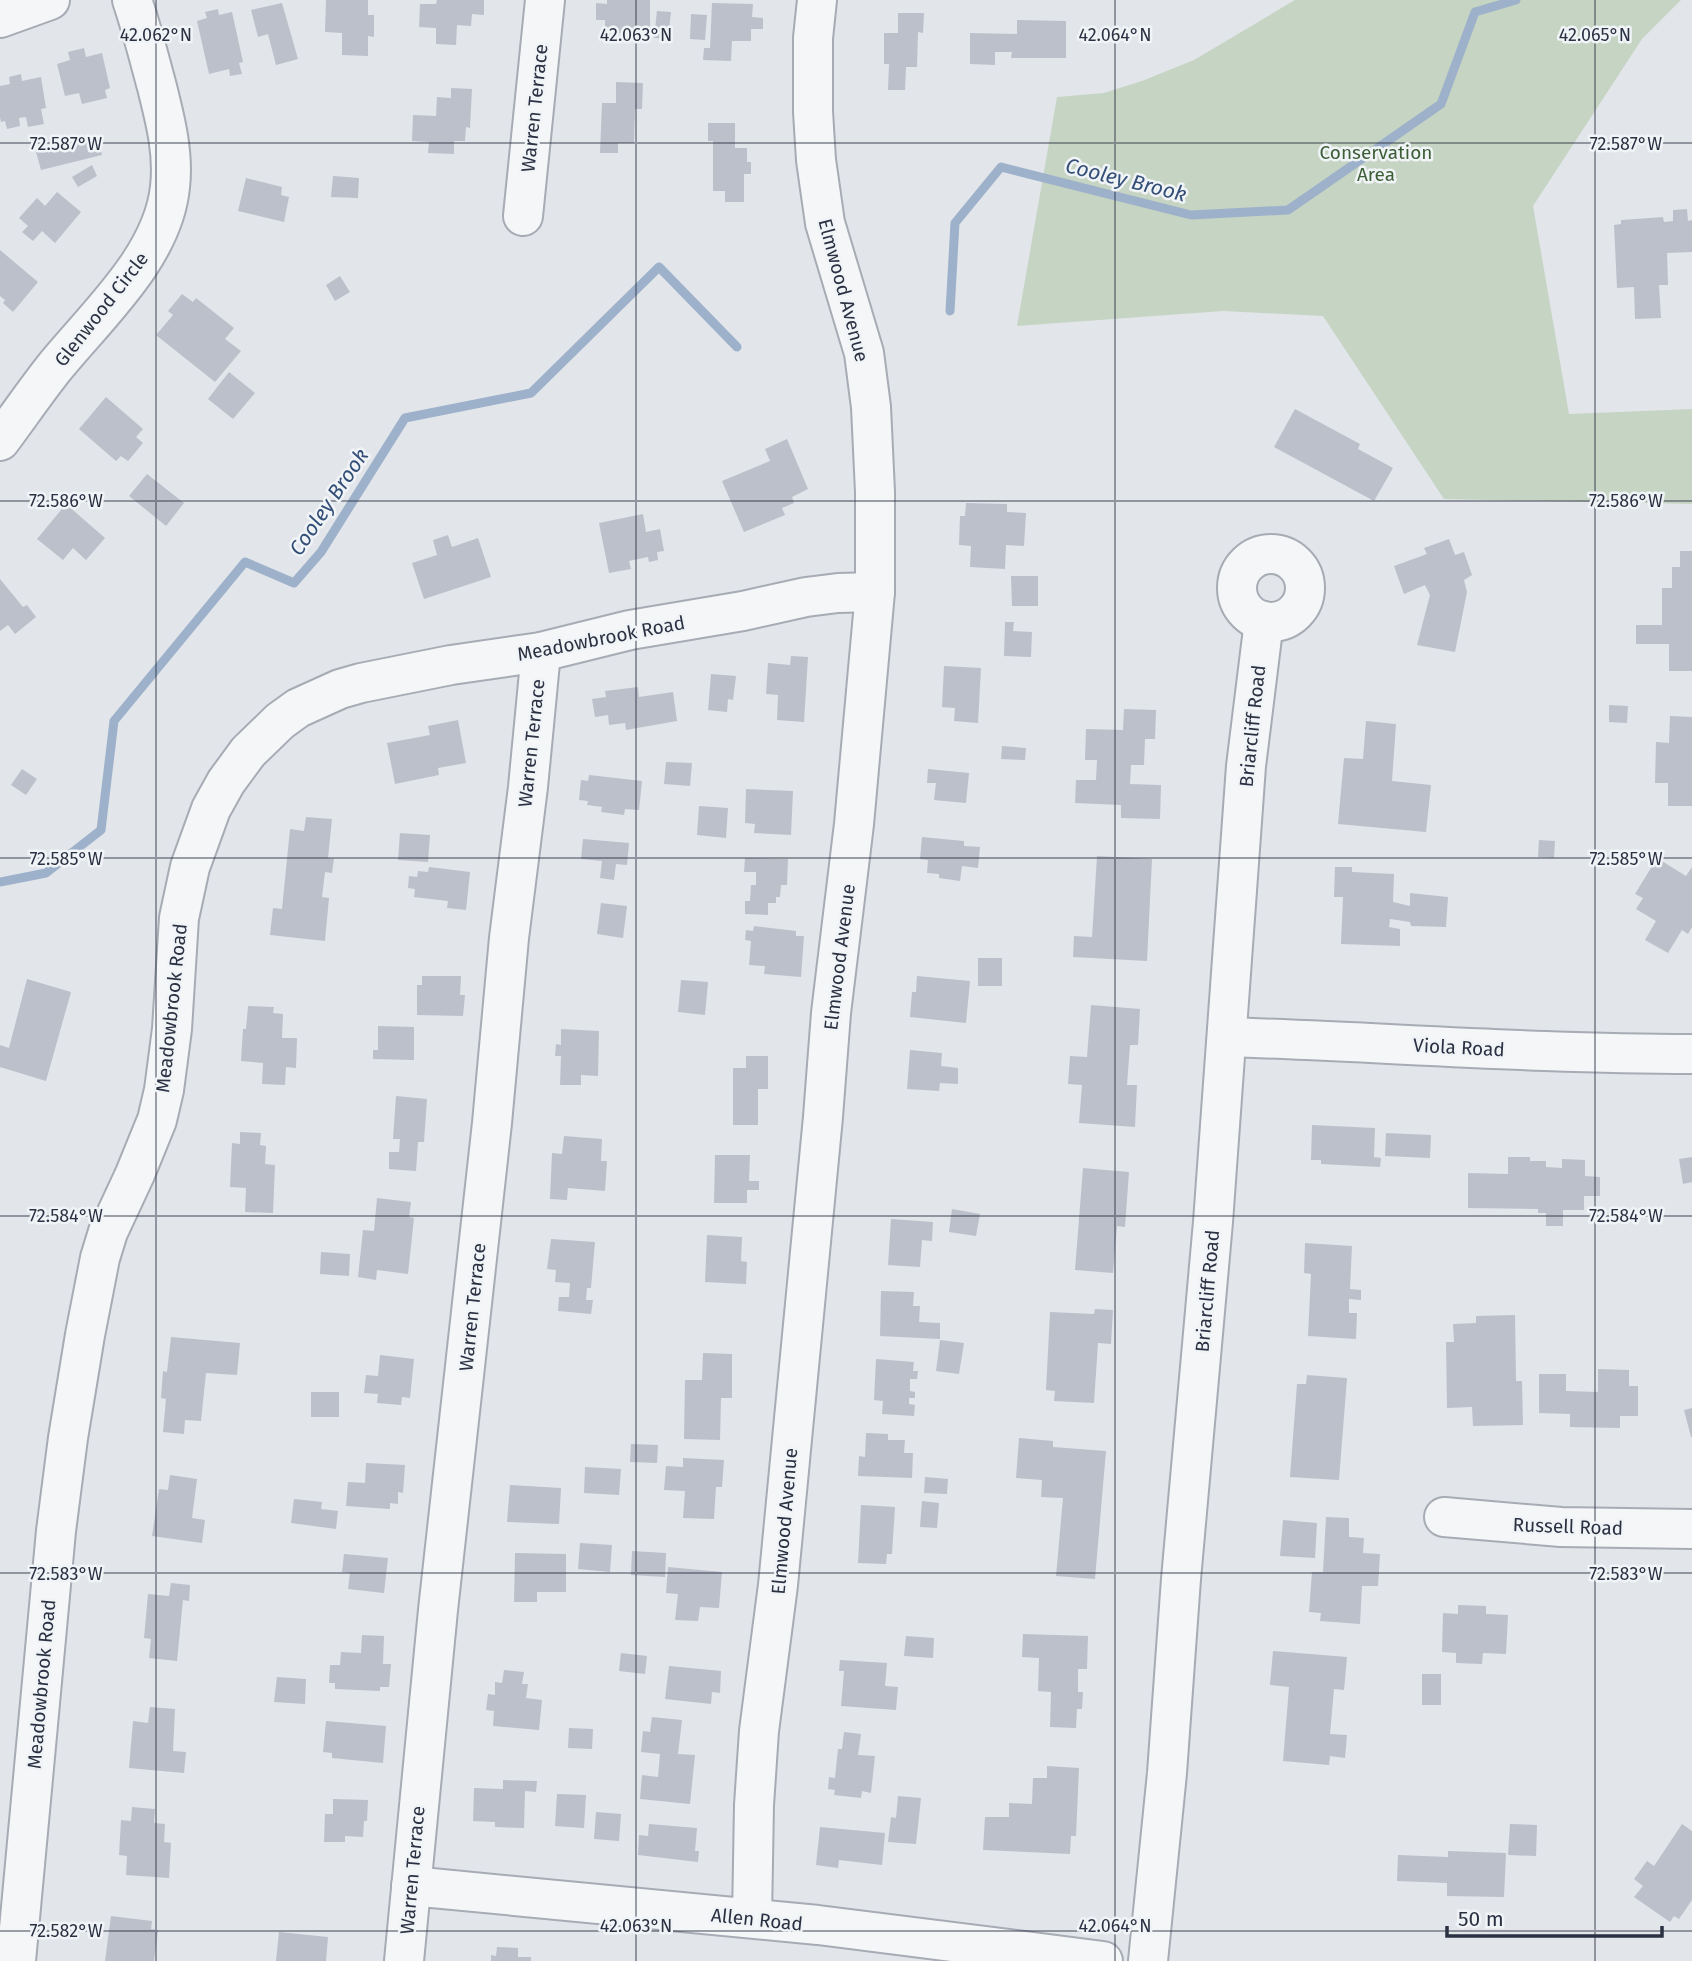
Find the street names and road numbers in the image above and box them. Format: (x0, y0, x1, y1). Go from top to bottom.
street label: Warren Terrace (516, 43, 553, 173)
street label: Elmwood Avenue (813, 216, 874, 364)
street label: Glenwood Circle (50, 248, 153, 371)
street label: Meadowbrook Road (515, 611, 687, 666)
street label: Briarcliff Road (1235, 664, 1270, 788)
street label: Warren Terrace (513, 678, 550, 808)
street label: Elmwood Avenue (819, 883, 860, 1031)
street label: Meadowbrook Road (151, 922, 192, 1094)
street label: Viola Road (1413, 1034, 1505, 1061)
street label: Briarcliff Road (1191, 1229, 1224, 1353)
street label: Warren Terrace (454, 1242, 491, 1372)
street label: Elmwood Avenue (767, 1447, 802, 1595)
street label: Russell Road (1512, 1513, 1624, 1540)
street label: Meadowbrook Road (23, 1598, 60, 1770)
street label: Warren Terrace (395, 1805, 430, 1935)
street label: Allen Road (710, 1903, 804, 1936)

